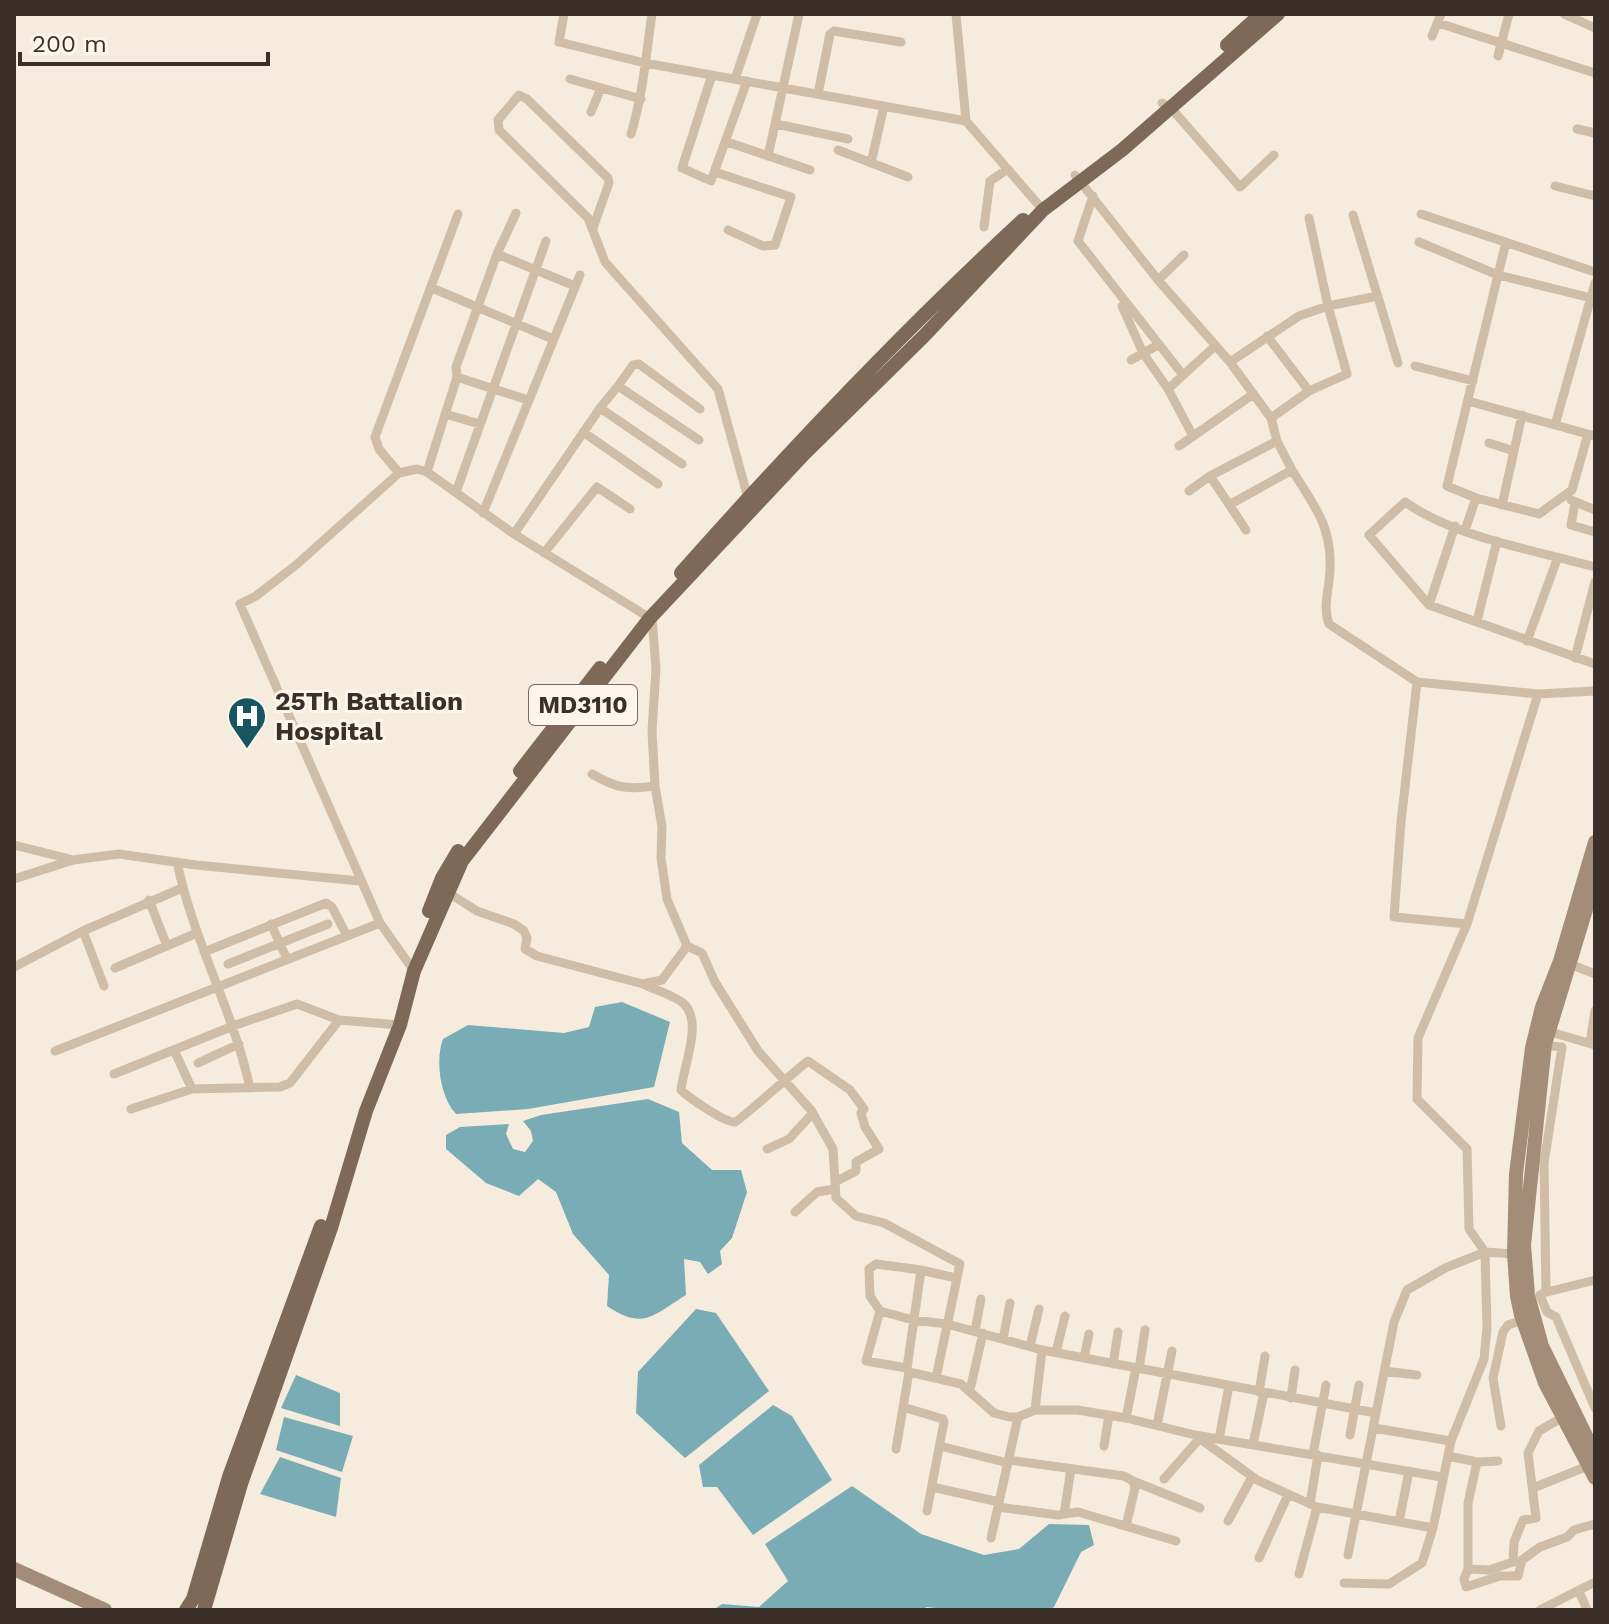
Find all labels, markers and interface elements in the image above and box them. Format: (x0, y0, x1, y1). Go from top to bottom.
scale bar (20, 16, 268, 66)
text: 200 m (32, 30, 107, 58)
road number: MD3110 (529, 685, 637, 725)
place label: 25Th Battalion Hospital (275, 686, 463, 746)
hospital icon: 25Th Battalion Hospital (226, 695, 268, 750)

